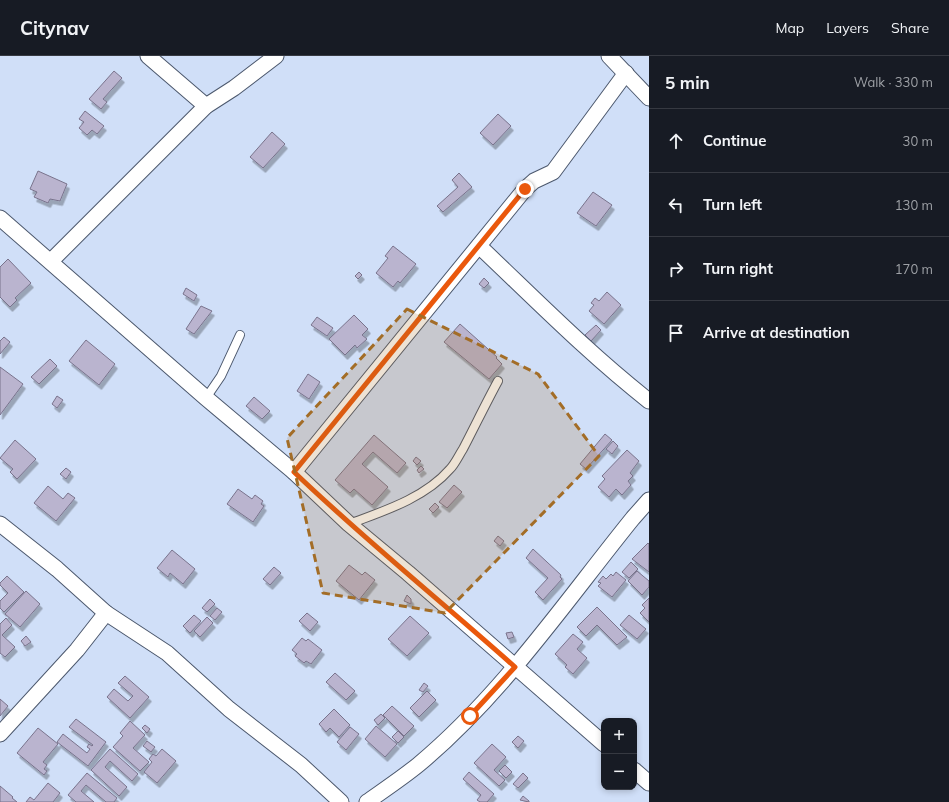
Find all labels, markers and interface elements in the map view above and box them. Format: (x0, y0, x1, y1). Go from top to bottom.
text: Citynav (20, 16, 89, 40)
text: Map (775, 19, 804, 37)
text: Layers (826, 19, 869, 37)
text: Share (891, 19, 929, 37)
text: 5 min (665, 72, 710, 93)
text: Walk · 330 m (854, 74, 933, 90)
icon: ahead (665, 130, 687, 152)
text: Continue (703, 131, 766, 150)
text: 30 m (903, 133, 933, 149)
route end (516, 180, 534, 198)
icon: left (665, 194, 687, 216)
text: Turn left (703, 195, 762, 214)
text: 130 m (895, 197, 933, 213)
icon: right (665, 258, 687, 280)
text: Turn right (703, 259, 773, 278)
text: 170 m (895, 261, 933, 277)
icon: arrive (665, 322, 687, 344)
text: Arrive at destination (703, 323, 850, 342)
route start (461, 707, 479, 725)
map controls (601, 718, 637, 790)
button: + (601, 718, 637, 754)
button: − (601, 754, 637, 790)

